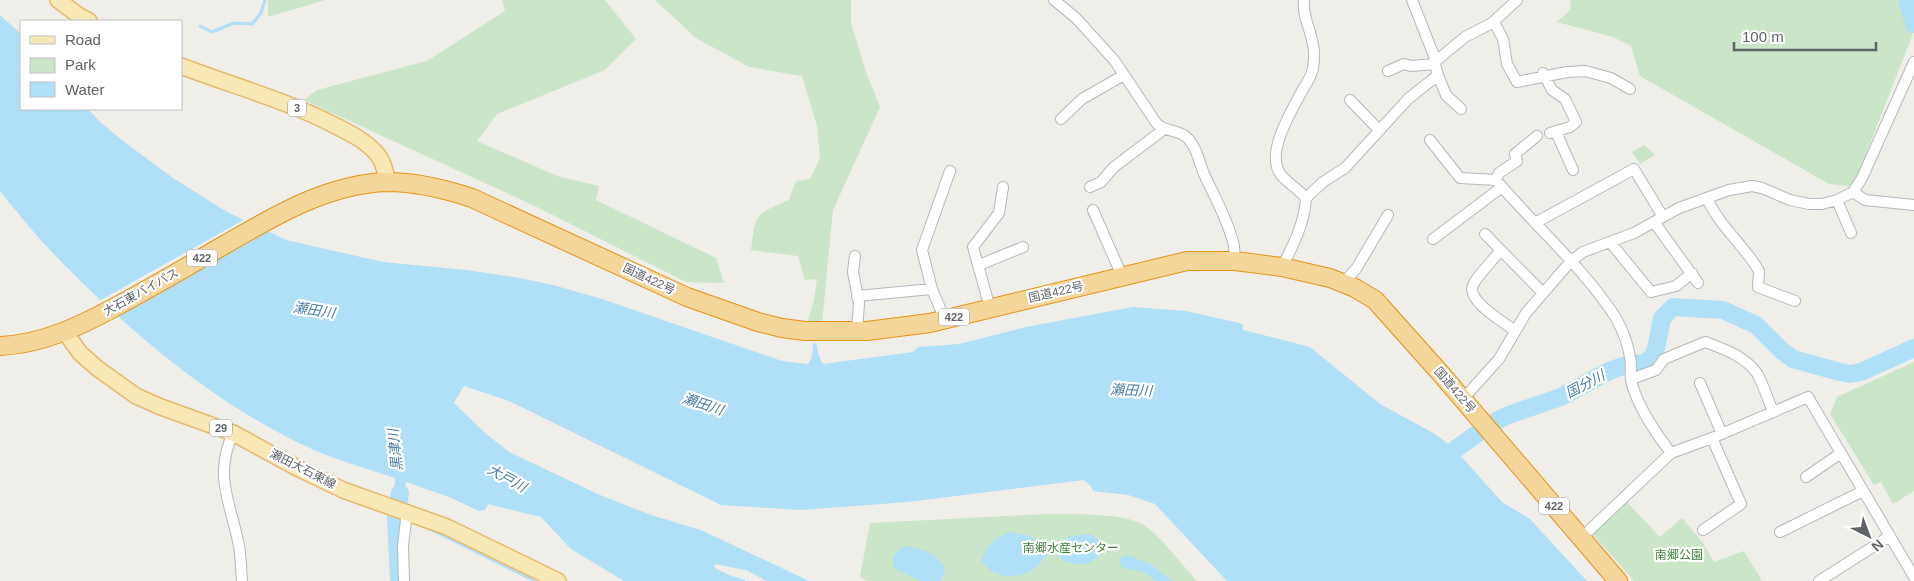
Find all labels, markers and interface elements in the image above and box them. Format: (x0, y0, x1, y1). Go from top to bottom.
legend (20, 20, 182, 110)
scale bar (1734, 20, 1876, 52)
text: 100 m (1742, 28, 1784, 45)
text: Road (65, 31, 101, 48)
text: Park (65, 56, 96, 73)
text: Water (65, 81, 104, 98)
road number: 3 (288, 100, 306, 116)
road number: 422 (187, 250, 217, 266)
street label: 国道422号 (621, 261, 677, 297)
street label: 大石東バイパス (101, 266, 181, 318)
street label: 国道422号 (1027, 279, 1085, 305)
water label: 瀬田川 (292, 299, 338, 321)
road number: 422 (939, 308, 969, 326)
street label: 国道422号 (1431, 364, 1479, 416)
water label: 国分川 (1563, 366, 1609, 401)
water label: 瀬田川 (1110, 381, 1154, 399)
water label: 瀬田川 (681, 390, 727, 419)
road number: 29 (210, 419, 232, 436)
water label: 黒津川 (385, 426, 405, 472)
street label: 瀬田大石東線 (268, 446, 338, 492)
water label: 大戸川 (485, 461, 531, 496)
road number: 422 (1539, 498, 1569, 514)
north arrow (1844, 511, 1894, 561)
text: N (1869, 536, 1887, 555)
park label: 南郷水産センター (1023, 541, 1119, 555)
park label: 南郷公園 (1655, 548, 1703, 562)

